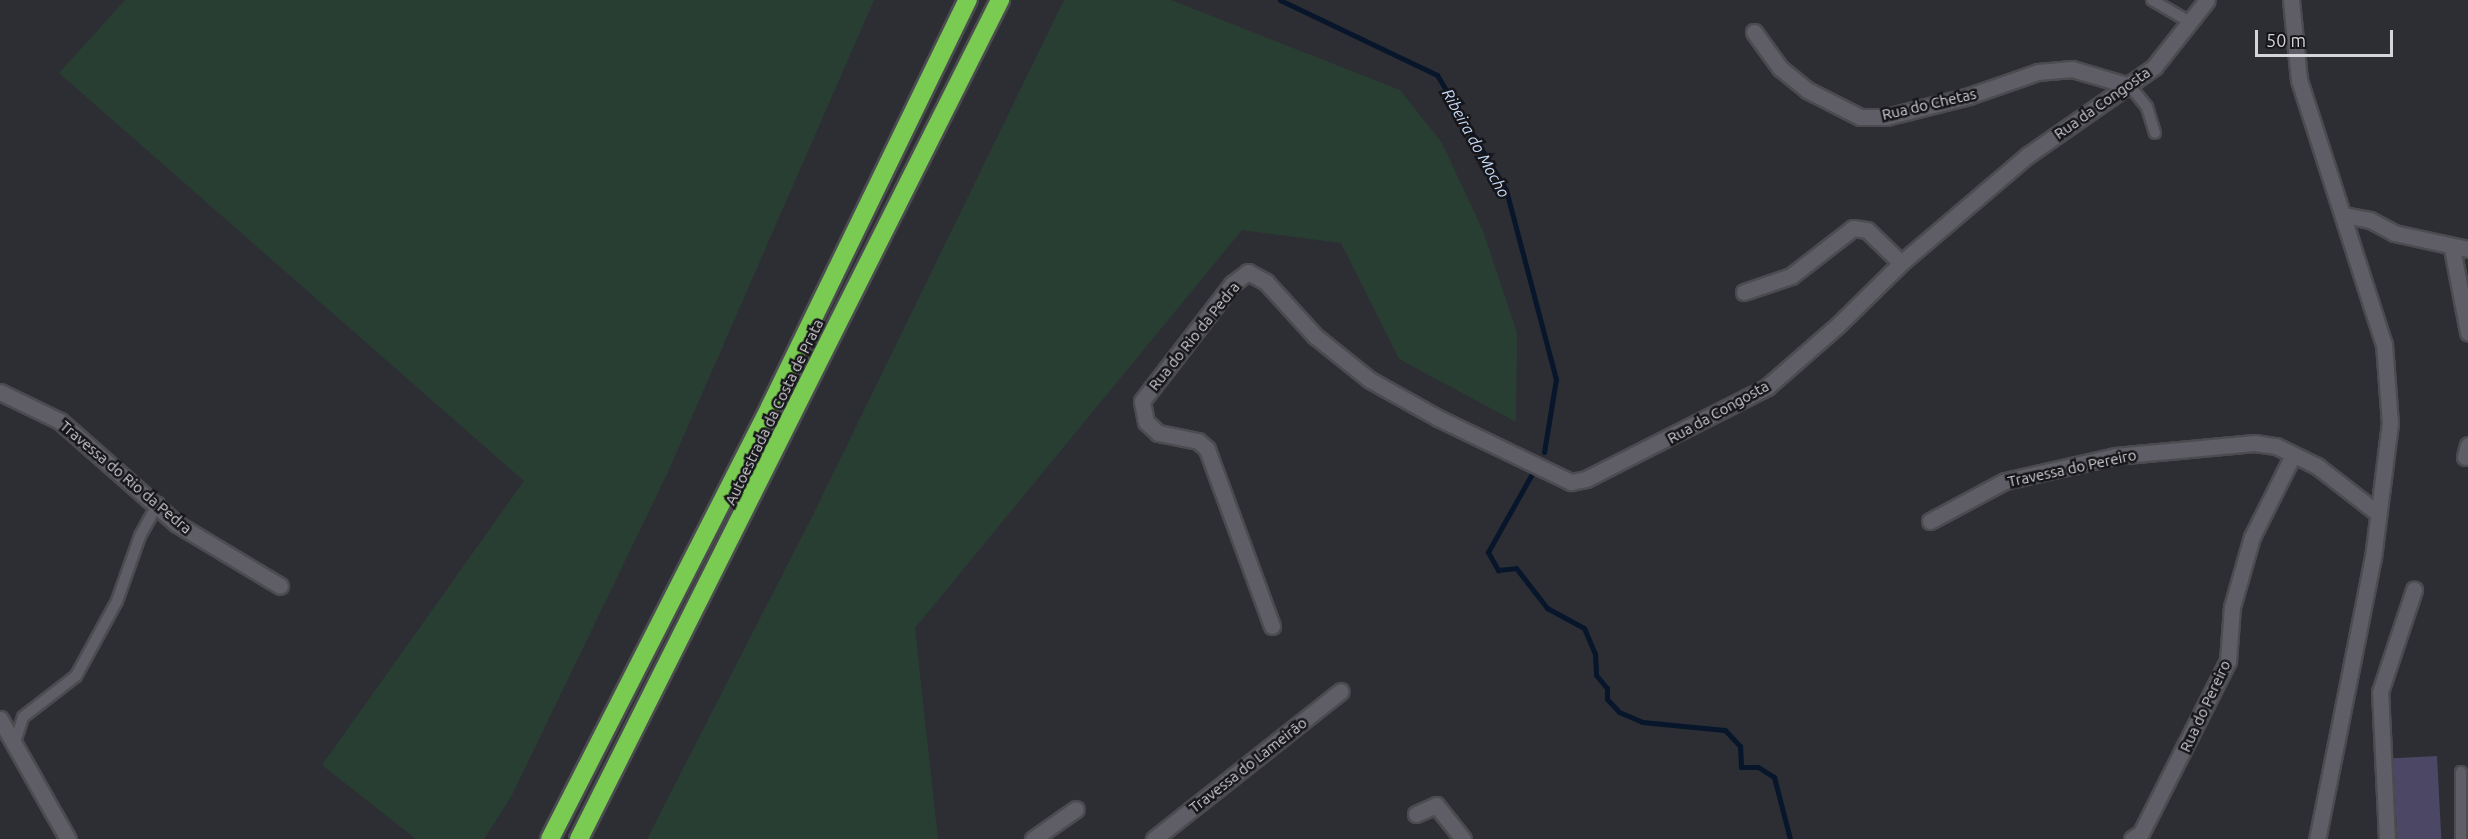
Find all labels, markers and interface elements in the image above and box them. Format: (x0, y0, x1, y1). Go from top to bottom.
scale bar (2258, 18, 2396, 56)
text: 50 m (2266, 30, 2306, 50)
street label: Rua da Congosta (2051, 63, 2153, 143)
street label: Rua do Chetas (1880, 84, 1978, 124)
water label: Ribeira do Mocho (1438, 85, 1514, 201)
street label: Rua do Rio da Pedra (1145, 278, 1243, 394)
street label: Autoestrada da Costa de Prata (721, 316, 827, 508)
street label: Rua da Congosta (1664, 377, 1772, 447)
street label: Travessa do Rio da Pedra (57, 417, 195, 537)
street label: Travessa do Pereiro (2006, 446, 2138, 490)
street label: Rua do Pereiro (2176, 657, 2234, 755)
street label: Travessa do Lameirão (1186, 713, 1310, 817)

